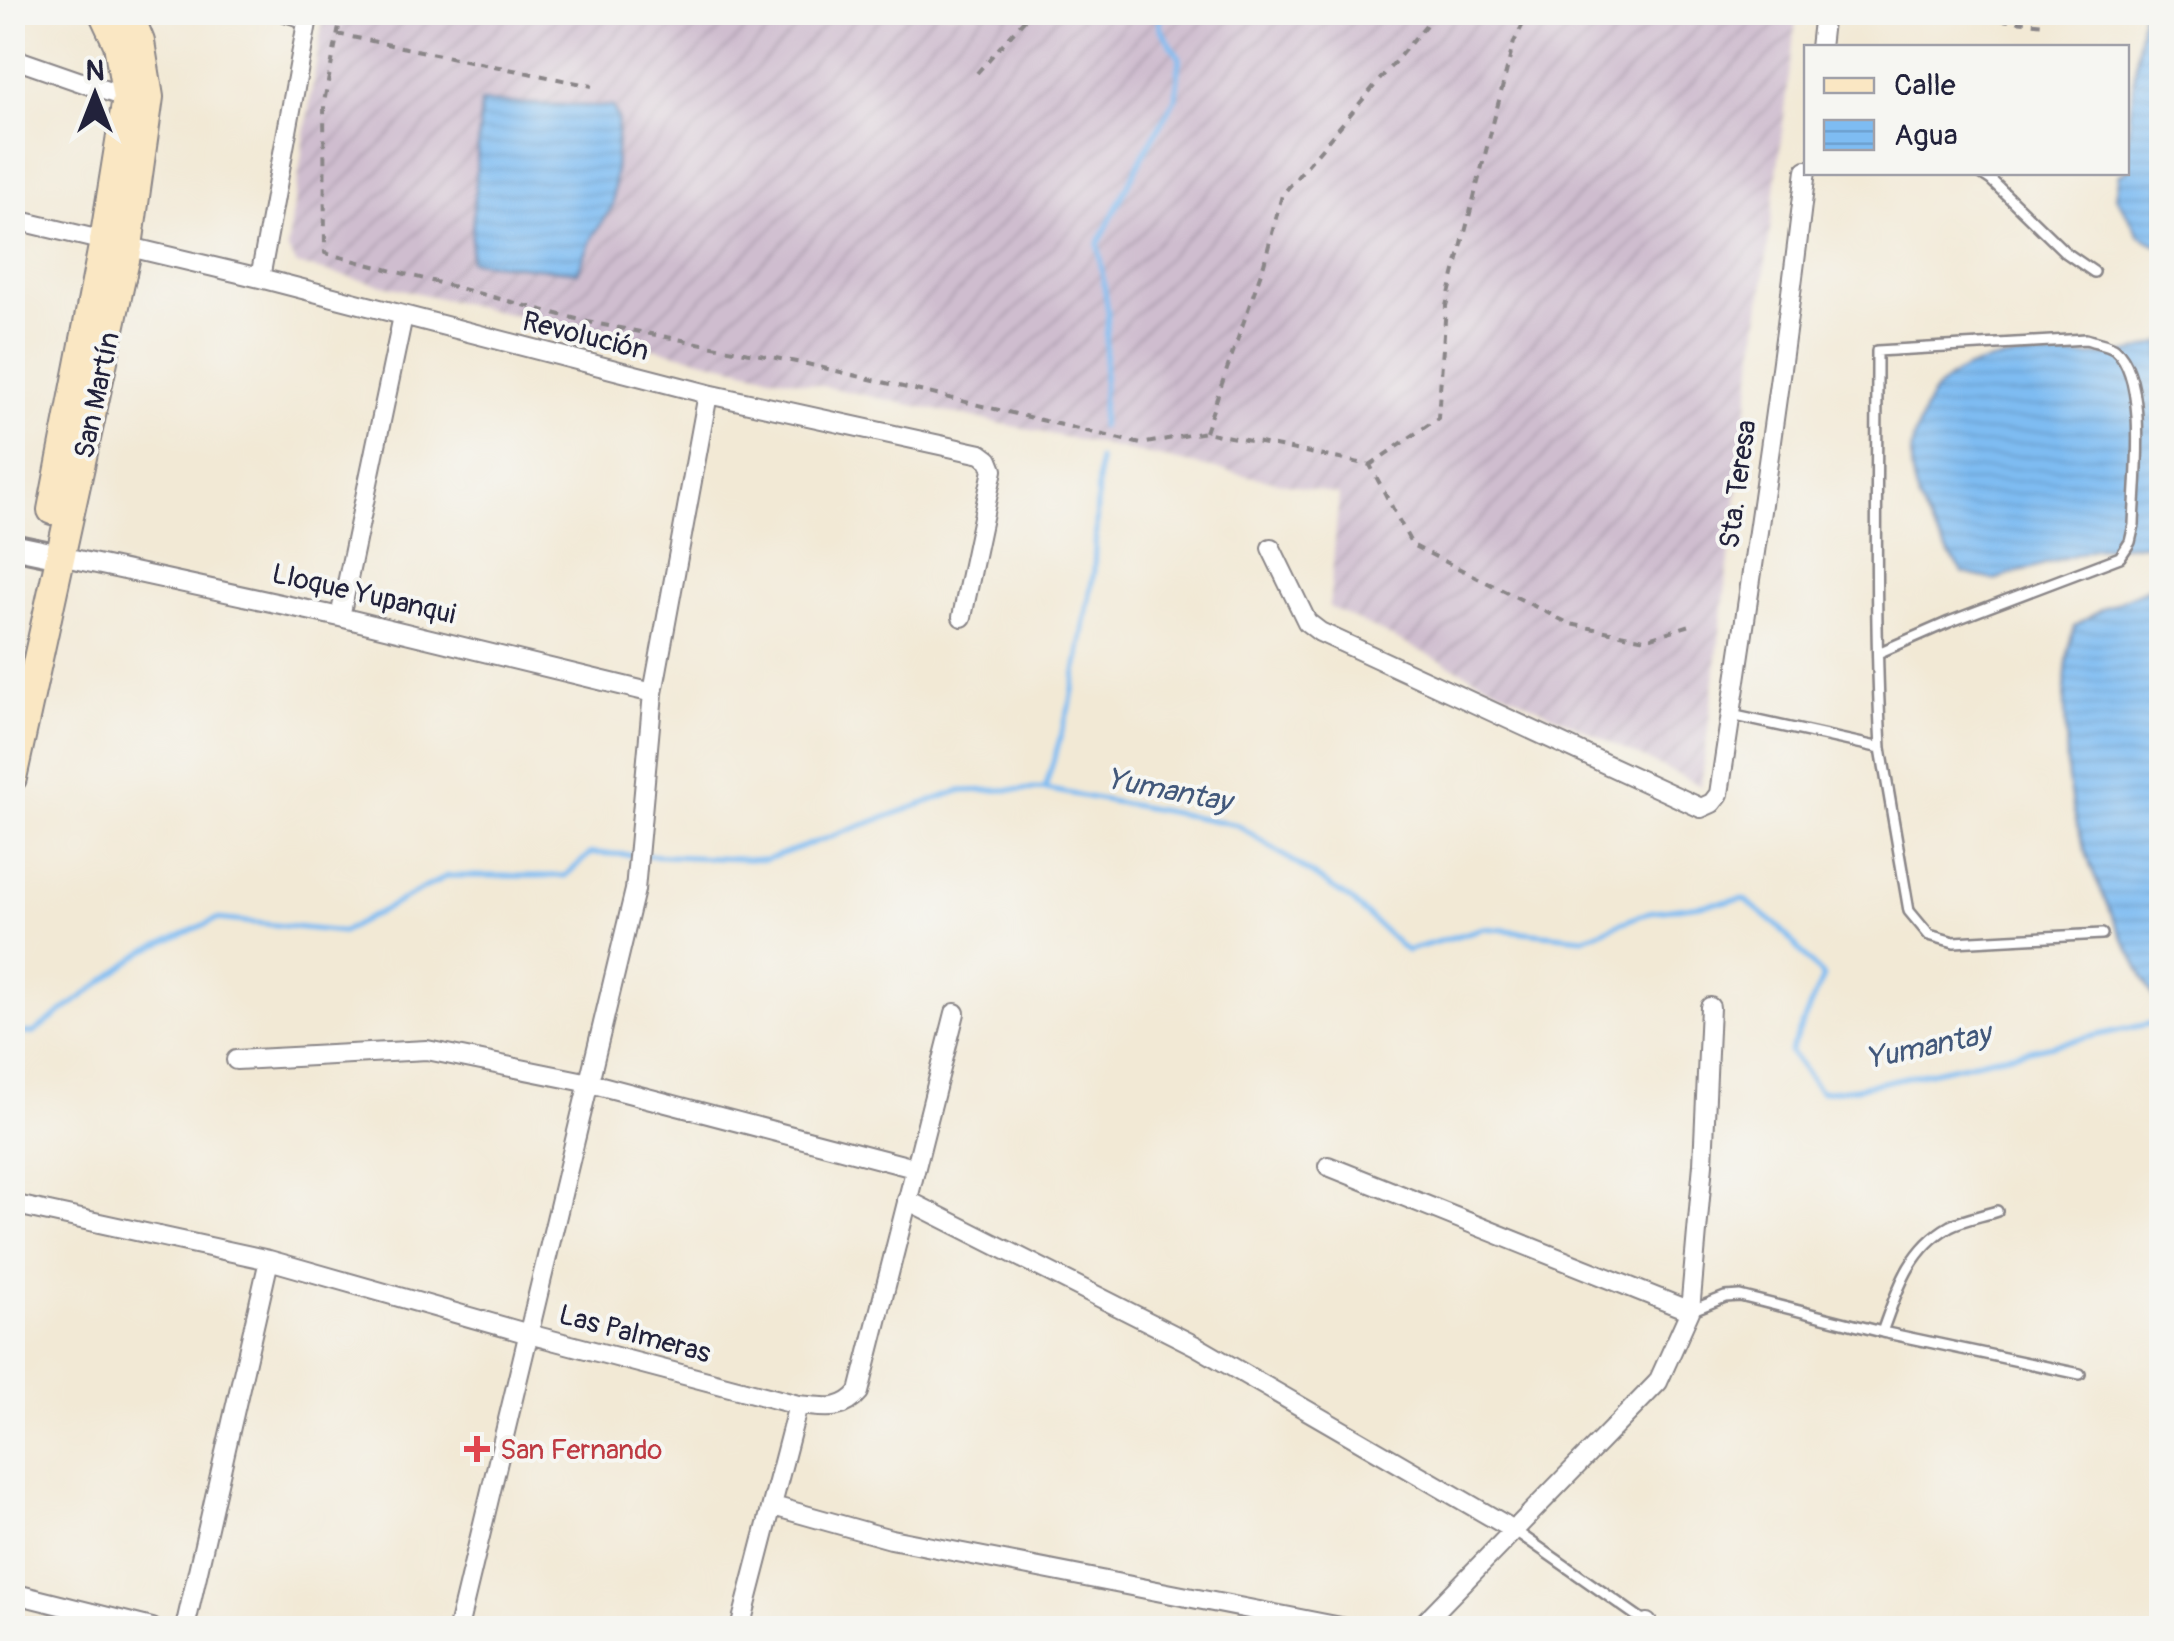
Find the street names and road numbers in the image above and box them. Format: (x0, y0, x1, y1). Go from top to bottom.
street label: Revolución (519, 304, 652, 369)
street label: San Martín (67, 329, 128, 462)
street label: Sta. Teresa (1712, 418, 1765, 551)
street label: Lloque Yupanqui (268, 556, 459, 633)
street label: Las Palmeras (555, 1297, 715, 1372)

